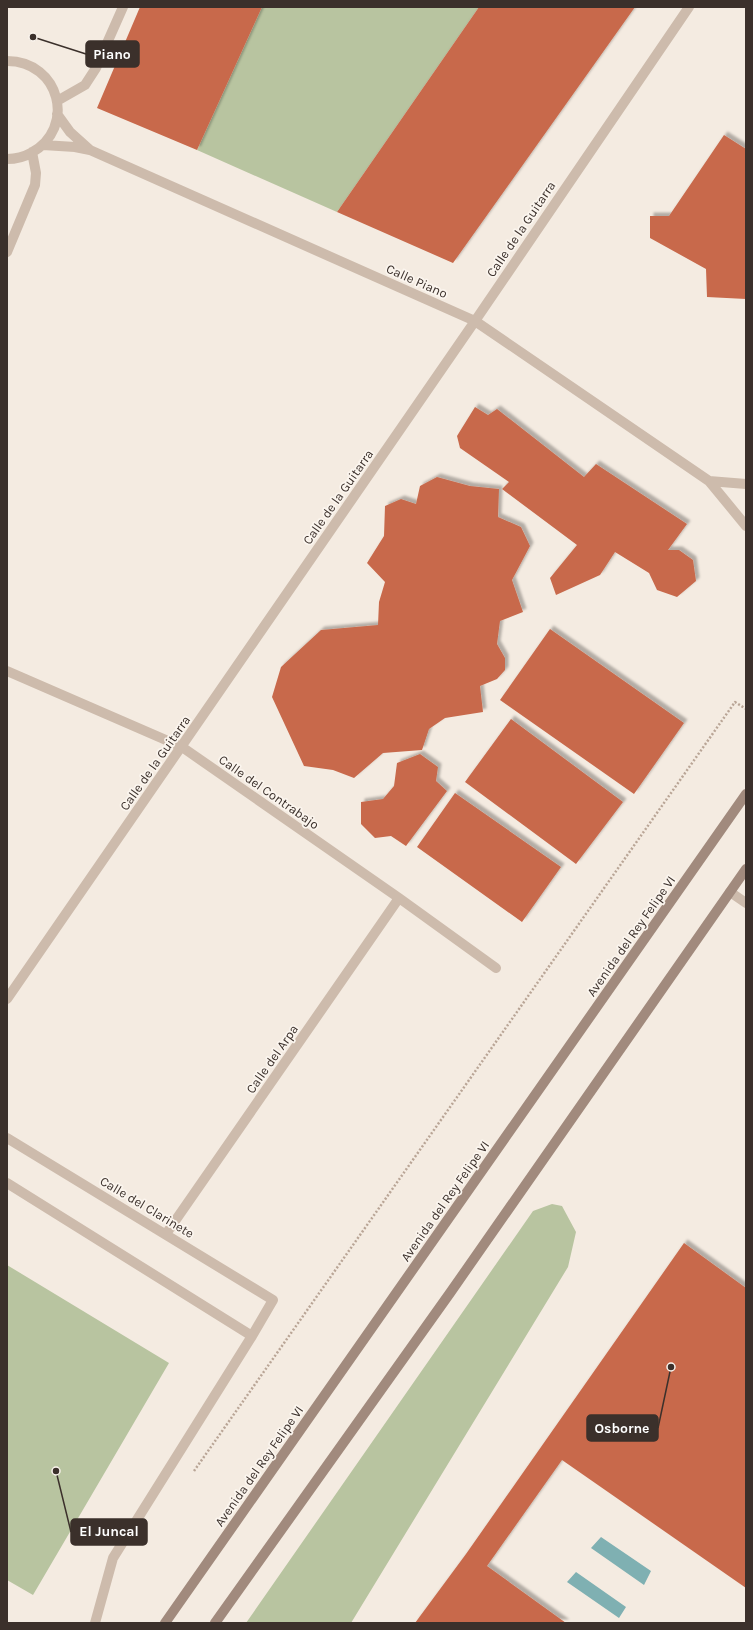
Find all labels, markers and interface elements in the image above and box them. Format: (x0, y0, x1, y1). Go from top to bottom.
callout: Piano (86, 41, 139, 67)
text: Piano (93, 46, 131, 63)
street label: Calle de la Guitarra (483, 178, 559, 280)
street label: Calle Piano (384, 261, 450, 301)
street label: Calle de la Guitarra (300, 447, 376, 547)
street label: Calle de la Guitarra (117, 713, 193, 813)
street label: Calle del Contrabajo (216, 752, 322, 832)
street label: Avenida del Rey Felipe VI (584, 873, 678, 999)
street label: Calle del Arpa (243, 1022, 301, 1096)
street label: Avenida del Rey Felipe VI (398, 1138, 492, 1264)
street label: Calle del Clarinete (97, 1173, 197, 1241)
street label: Avenida del Rey Felipe VI (212, 1403, 306, 1529)
callout: Osborne (587, 1415, 658, 1441)
text: Osborne (594, 1420, 650, 1437)
callout: El Juncal (71, 1519, 147, 1545)
text: El Juncal (79, 1523, 139, 1540)

